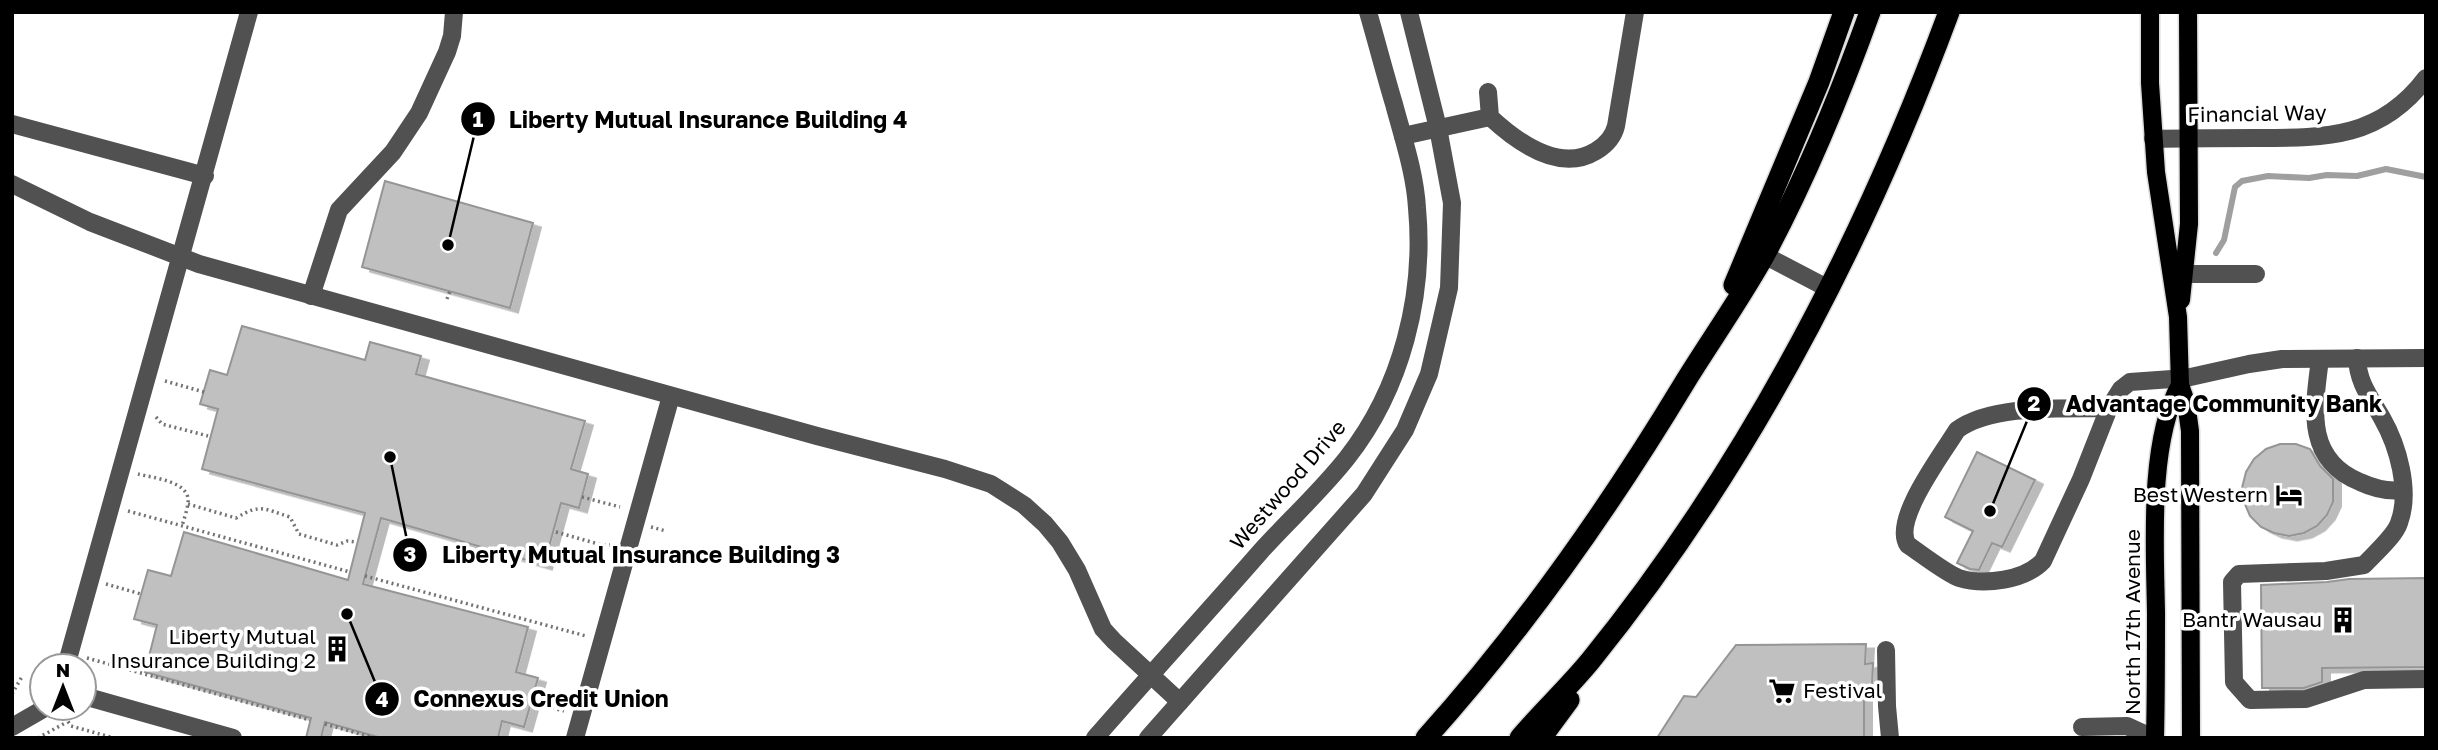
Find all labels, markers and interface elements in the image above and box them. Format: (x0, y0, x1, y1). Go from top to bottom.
callout: Liberty Mutual Insurance Building 4 (460, 97, 922, 141)
street label: Financial Way (2187, 99, 2327, 127)
text: Liberty Mutual Insurance Building 4 (509, 105, 907, 133)
text: 1 (473, 106, 484, 132)
callout: Advantage Community Bank (2017, 382, 2396, 426)
text: Advantage Community Bank (2066, 389, 2383, 417)
text: 2 (2028, 390, 2041, 416)
street label: Westwood Drive (1224, 414, 1351, 555)
hotel icon: Best Western (2274, 480, 2304, 510)
place label: Best Western (2133, 481, 2268, 507)
street label: North 17th Avenue (2119, 529, 2145, 715)
callout: Liberty Mutual Insurance Building 3 (393, 533, 854, 577)
text: Liberty Mutual Insurance Building 3 (442, 540, 840, 568)
text: 3 (404, 541, 416, 567)
building icon: Bantr Wausau (2328, 605, 2358, 635)
place label: Bantr Wausau (2182, 606, 2322, 632)
place label: Liberty Mutual Insurance Building 2 (110, 623, 316, 673)
building icon: Liberty Mutual Insurance Building 2 (322, 634, 352, 664)
north arrow (28, 652, 98, 722)
text: N (56, 658, 70, 681)
supermarket icon: Festival (1767, 676, 1797, 706)
callout: Connexus Credit Union (364, 677, 682, 721)
place label: Festival (1803, 677, 1882, 703)
text: Connexus Credit Union (413, 684, 669, 712)
text: 4 (375, 686, 389, 712)

